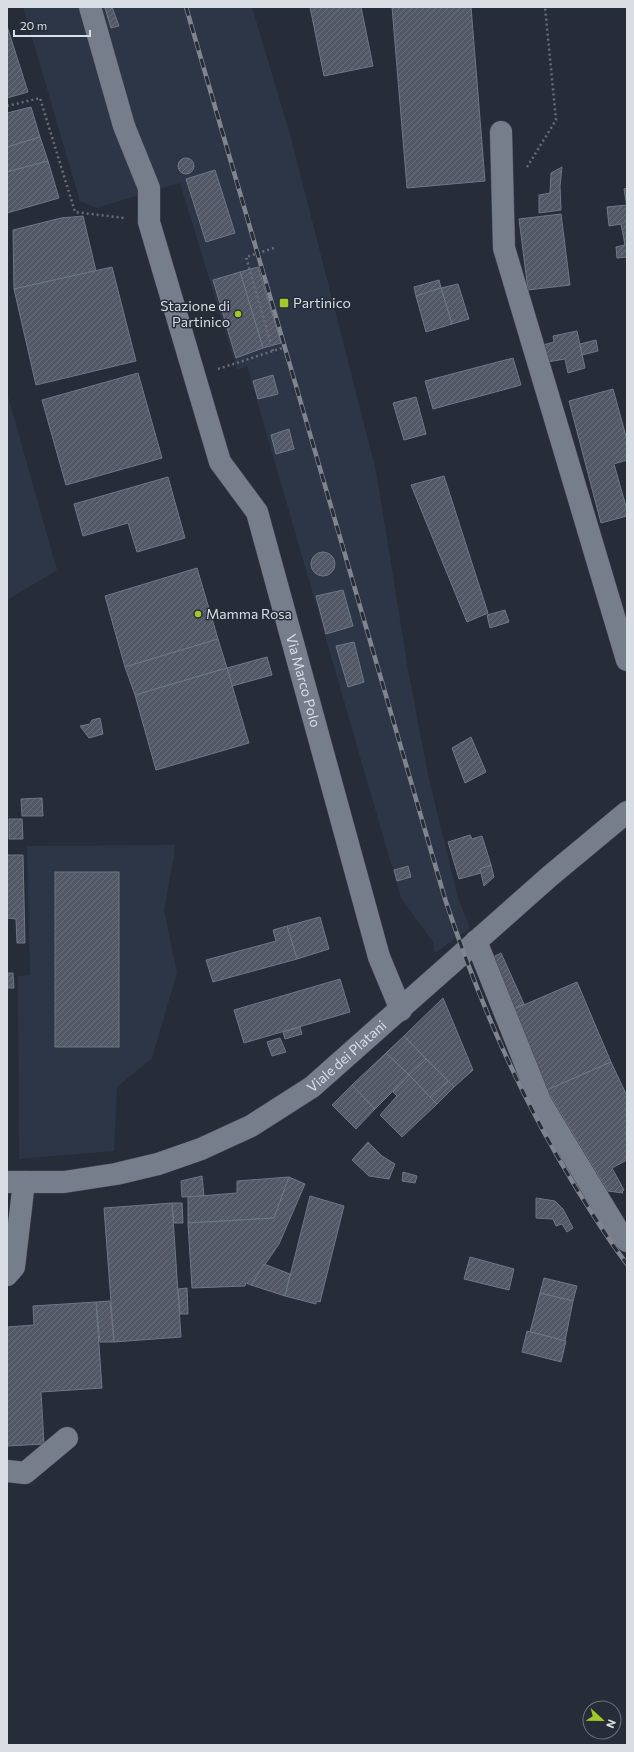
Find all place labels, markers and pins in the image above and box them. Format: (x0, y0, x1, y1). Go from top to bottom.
place label: Partinico (293, 294, 351, 311)
place label: Stazione di Partinico (160, 297, 230, 330)
marker: Partinico (278, 297, 290, 309)
marker: Stazione di Partinico (233, 309, 243, 319)
place label: Mamma Rosa (206, 605, 292, 622)
marker: Mamma Rosa (193, 609, 203, 619)

